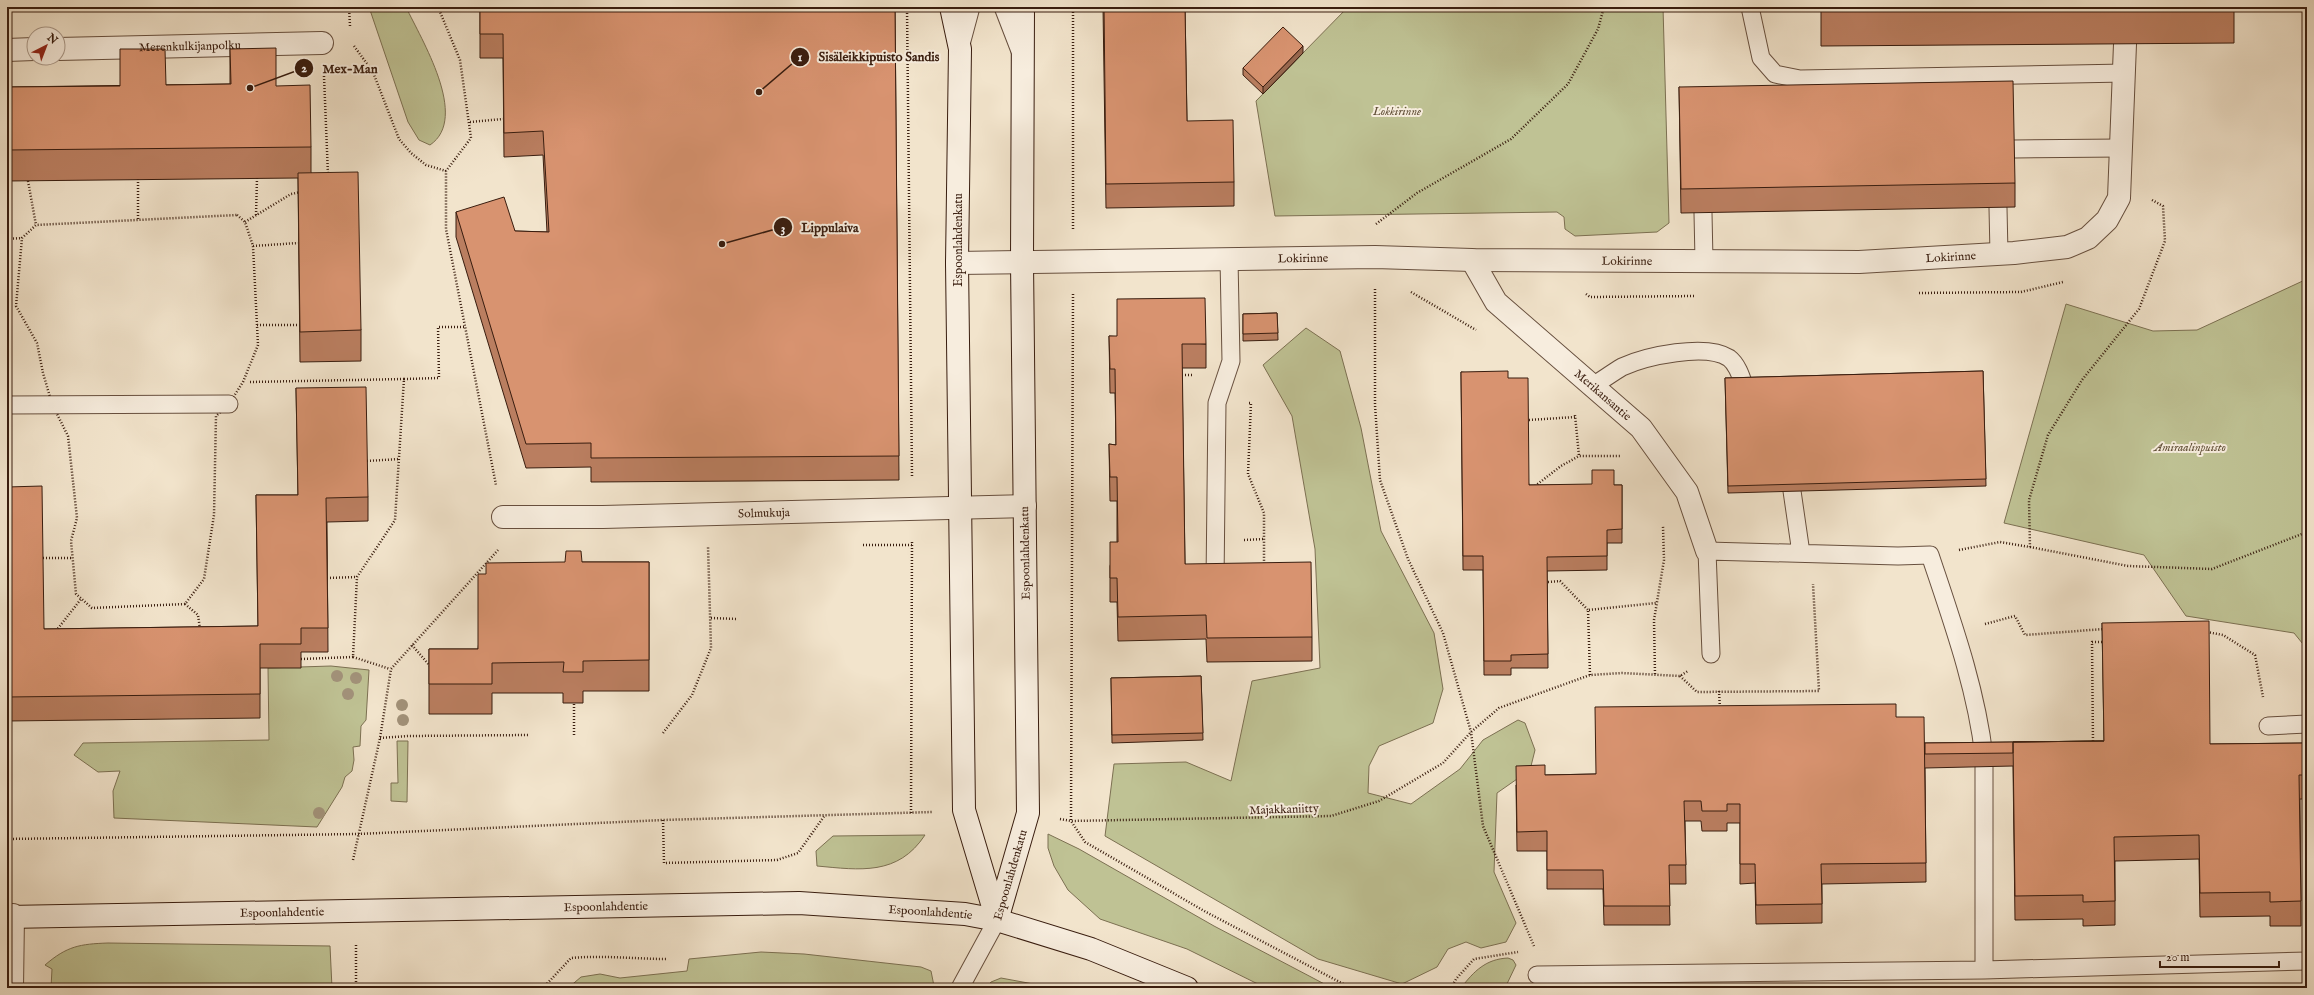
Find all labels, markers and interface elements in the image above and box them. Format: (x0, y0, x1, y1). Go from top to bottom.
north arrow (26, 26, 66, 66)
text: N (43, 30, 61, 48)
street label: Merenkulkijanpolku (139, 38, 241, 55)
callout: Sisäleikkipuisto Sandis (790, 44, 947, 69)
text: Sisäleikkipuisto Sandis (819, 49, 940, 66)
text: 1 (798, 50, 803, 65)
callout: Mex-Man (294, 56, 386, 81)
text: 2 (301, 61, 307, 76)
text: Mex-Man (322, 61, 378, 78)
park label: Lokkirinne (1372, 104, 1421, 119)
street label: Espoonlahdenkatu (951, 193, 967, 287)
callout: Lippulaiva (773, 215, 866, 240)
text: Lippulaiva (800, 220, 859, 237)
text: 3 (781, 221, 785, 236)
street label: Lokirinne (1925, 248, 1977, 266)
street label: Lokirinne (1278, 251, 1329, 266)
street label: Lokirinne (1602, 254, 1653, 269)
street label: Merikansantie (1571, 366, 1635, 425)
park label: Amiraalinpuisto (2152, 440, 2226, 455)
street label: Solmukuja (738, 505, 791, 521)
street label: Espoonlahdenkatu (1017, 506, 1035, 600)
street label: Majakkaniitty (1249, 801, 1319, 818)
street label: Espoonlahdenkatu (990, 828, 1031, 922)
street label: Espoonlahdentie (564, 899, 649, 916)
street label: Espoonlahdentie (888, 902, 974, 923)
street label: Espoonlahdentie (240, 904, 325, 922)
scale bar (2160, 943, 2279, 969)
text: 20 m (2166, 950, 2189, 965)

